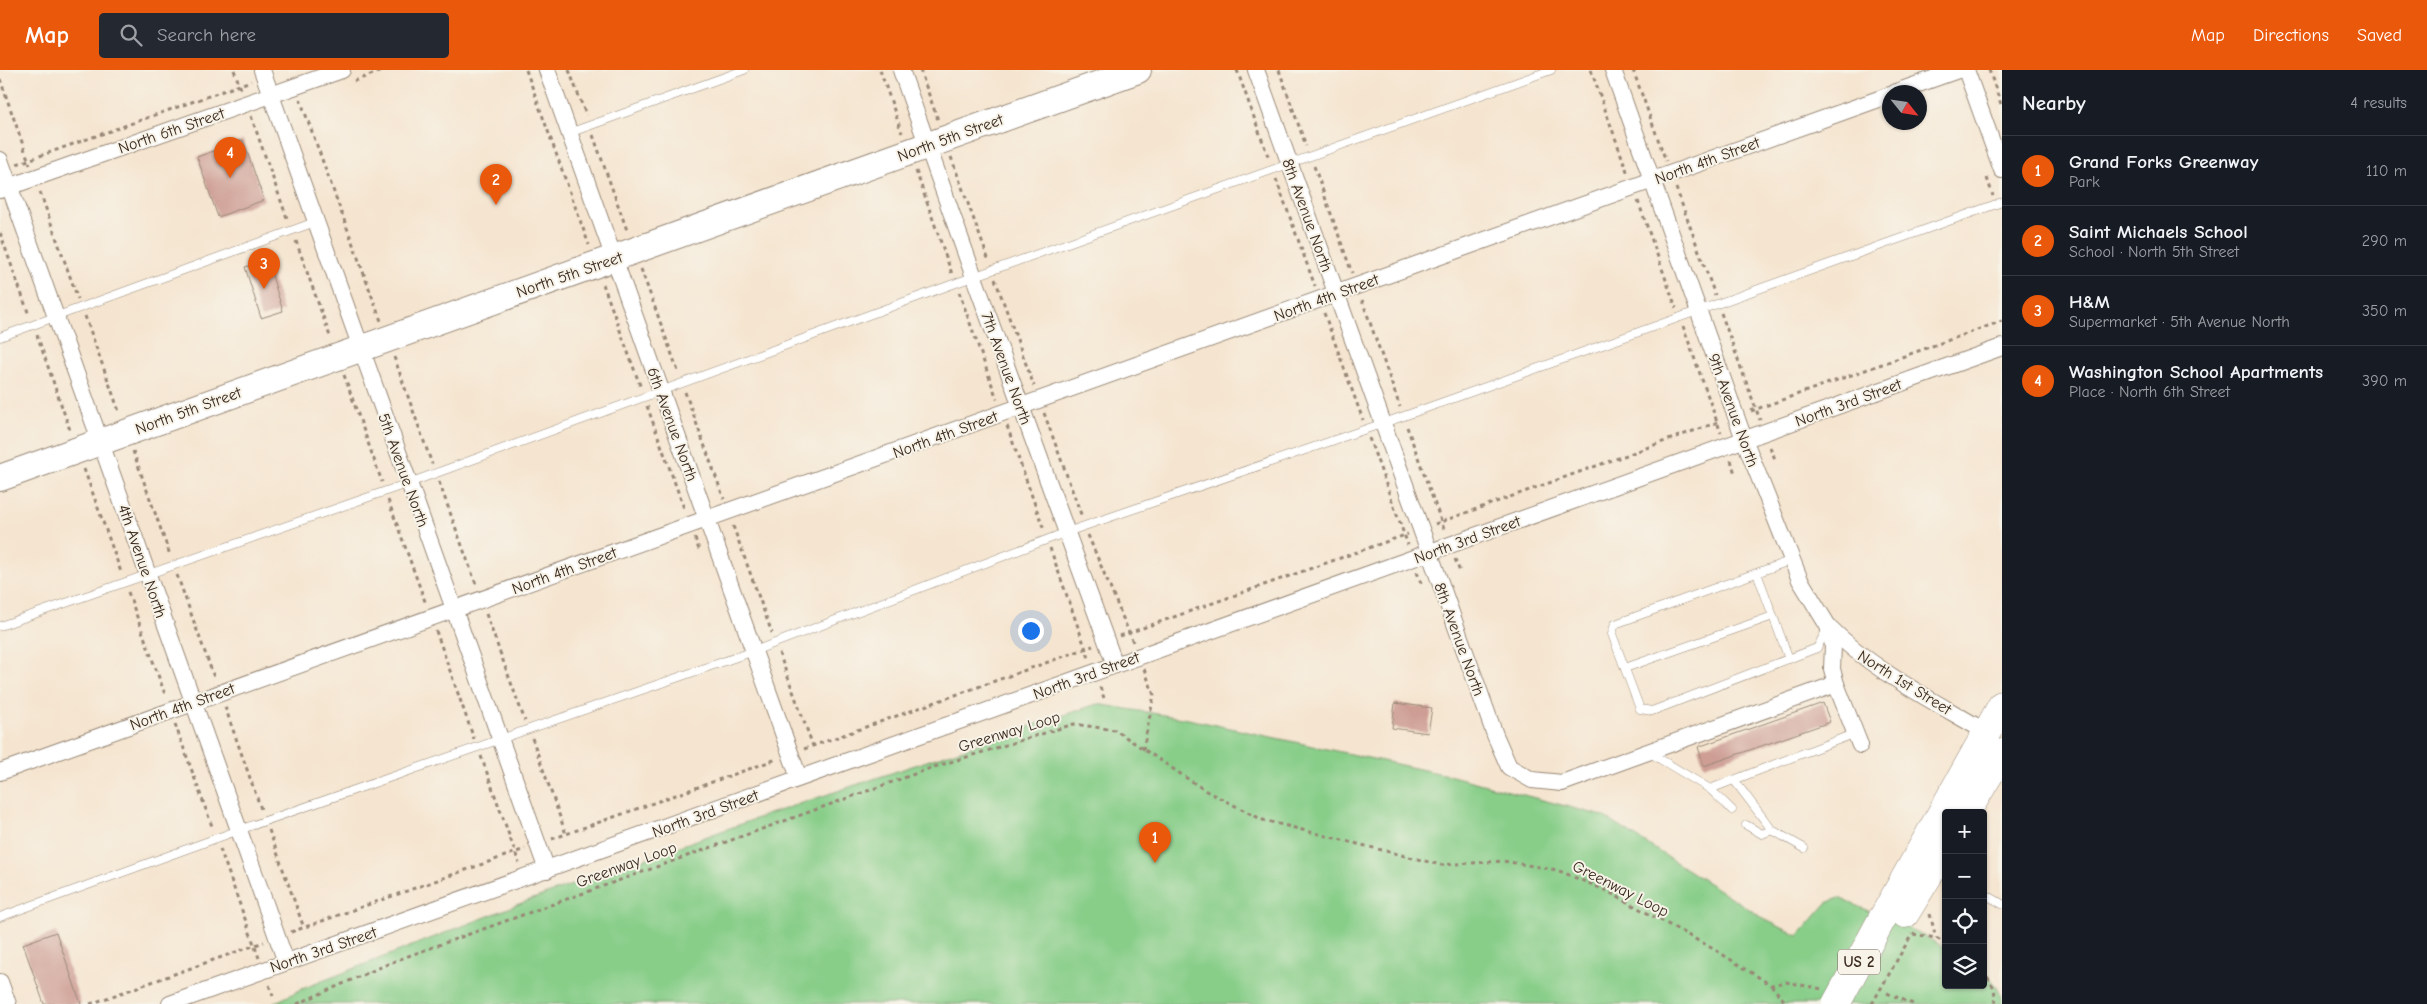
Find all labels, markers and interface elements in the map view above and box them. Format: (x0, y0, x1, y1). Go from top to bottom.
search box (99, 13, 449, 58)
text: Map (25, 21, 69, 49)
icon: search (117, 21, 145, 49)
text: Search here (157, 24, 256, 46)
text: Map (2191, 25, 2225, 46)
text: Directions (2253, 25, 2329, 46)
text: Saved (2357, 25, 2402, 46)
north arrow (1882, 85, 1927, 130)
text: Nearby (2022, 91, 2086, 115)
text: 4 results (2350, 94, 2407, 112)
street label: North 6th Street (116, 104, 227, 158)
street label: North 5th Street (895, 110, 1006, 165)
street label: North 4th Street (1653, 134, 1763, 188)
pin: 4 (214, 137, 246, 178)
text: Grand Forks Greenway (2069, 151, 2258, 173)
street label: 8th Avenue North (1278, 156, 1336, 274)
text: 1 (2035, 162, 2041, 180)
text: 110 m (2366, 162, 2407, 180)
pin: 2 (480, 164, 512, 205)
text: Park (2069, 173, 2100, 191)
text: Saint Michaels School (2069, 221, 2248, 243)
text: 2 (2034, 232, 2042, 250)
text: 290 m (2362, 232, 2407, 250)
text: School · North 5th Street (2069, 243, 2239, 261)
pin: 3 (248, 248, 280, 289)
street label: North 5th Street (514, 248, 625, 302)
street label: North 4th Street (1272, 271, 1382, 325)
text: H&M (2069, 291, 2110, 313)
text: 3 (2034, 302, 2042, 320)
text: 350 m (2362, 302, 2407, 320)
street label: 7th Avenue North (977, 310, 1035, 427)
text: Supermarket · 5th Avenue North (2069, 313, 2290, 331)
street label: 9th Avenue North (1704, 351, 1762, 470)
text: Washington School Apartments (2069, 361, 2323, 383)
street label: 6th Avenue North (643, 365, 701, 484)
text: 4 (2034, 372, 2042, 390)
text: 390 m (2362, 372, 2407, 390)
street label: North 3rd Street (1793, 375, 1904, 430)
street label: North 5th Street (133, 383, 244, 438)
text: Place · North 6th Street (2069, 383, 2230, 401)
street label: North 4th Street (891, 408, 1001, 462)
street label: 5th Avenue North (374, 411, 432, 530)
street label: 4th Avenue North (114, 502, 170, 620)
street label: North 3rd Street (1412, 512, 1523, 567)
street label: North 4th Street (510, 544, 620, 598)
street label: 8th Avenue North (1430, 580, 1488, 698)
your location (1018, 618, 1044, 644)
street label: North 1st Street (1854, 647, 1955, 719)
street label: North 3rd Street (1031, 648, 1142, 703)
street label: North 4th Street (128, 680, 238, 734)
street label: Greenway Loop (956, 708, 1062, 756)
street label: North 3rd Street (650, 786, 761, 841)
map controls (1942, 809, 1987, 989)
button: + (1942, 809, 1987, 854)
pin: 1 (1139, 822, 1171, 863)
street label: Greenway Loop (574, 838, 679, 891)
button: − (1942, 854, 1987, 899)
street label: Greenway Loop (1569, 857, 1672, 921)
button: locate (1942, 899, 1987, 944)
street label: North 3rd Street (268, 923, 379, 977)
button: layers (1942, 944, 1987, 989)
road number: US 2 (1838, 950, 1880, 974)

